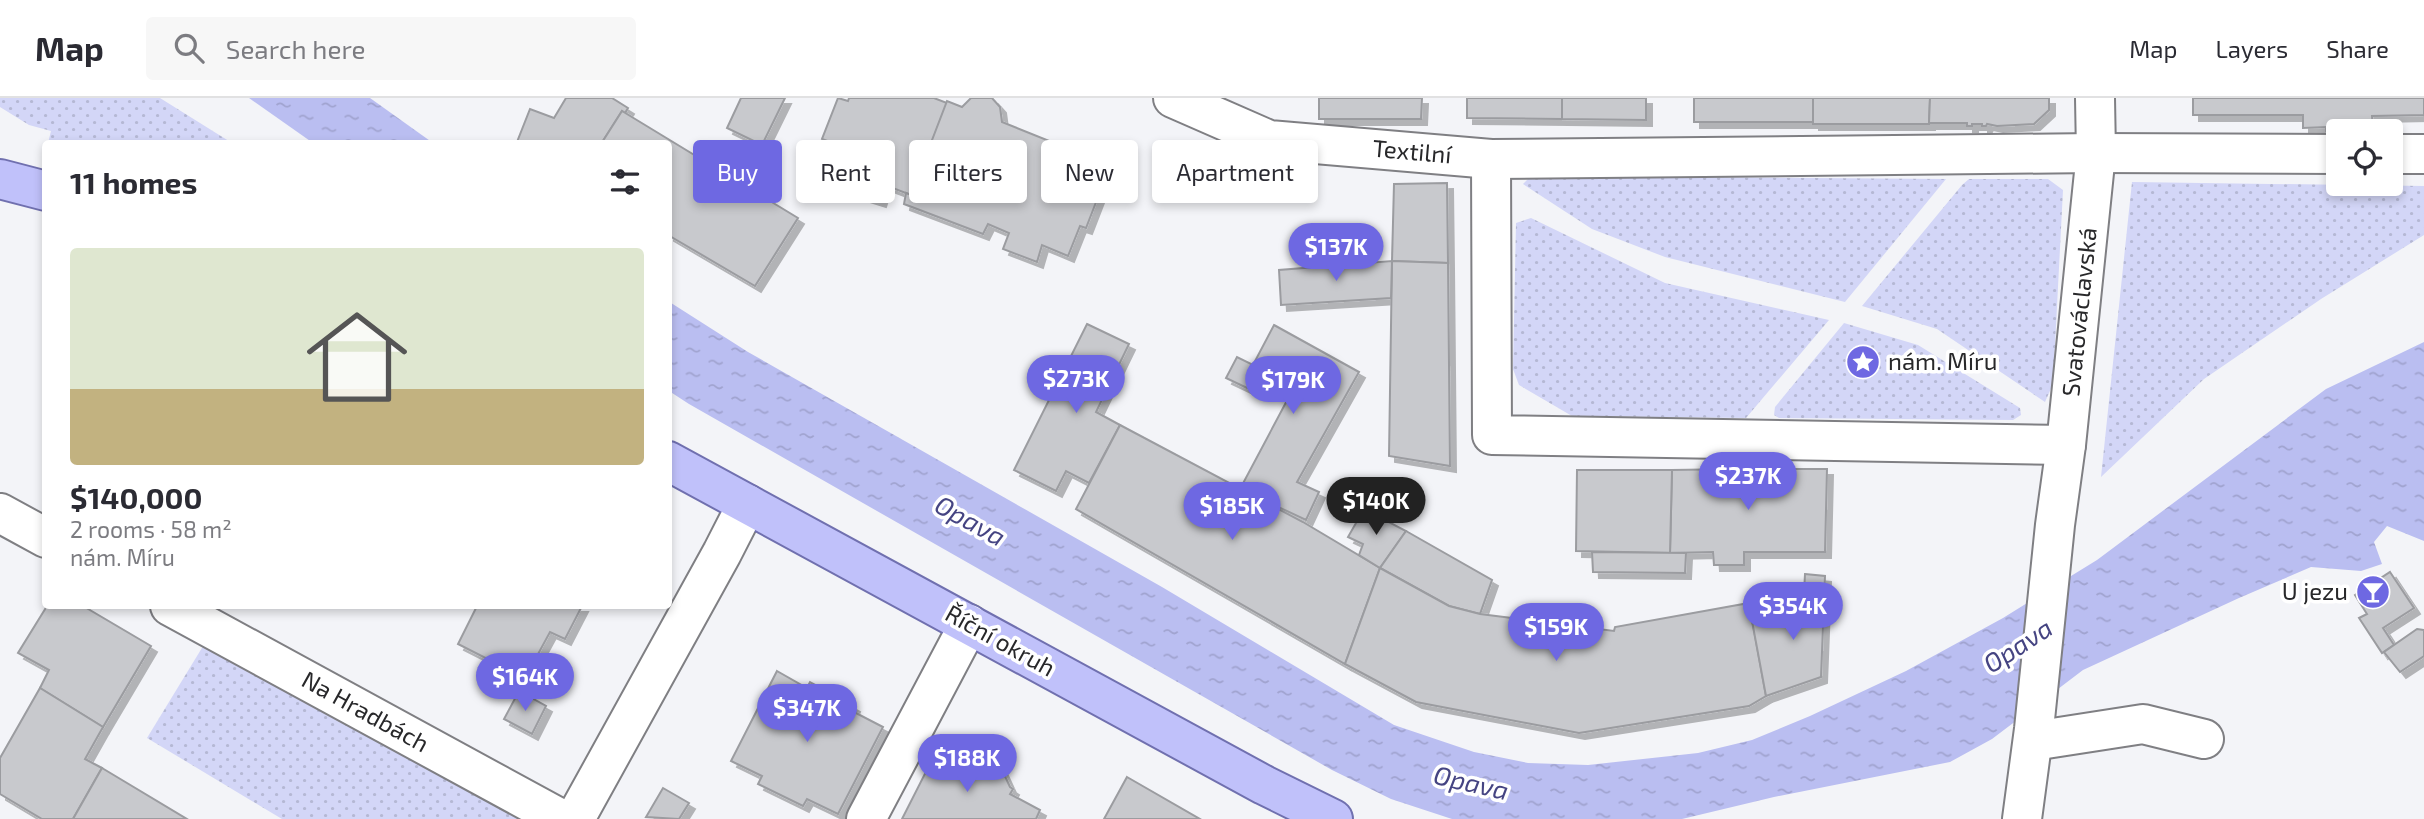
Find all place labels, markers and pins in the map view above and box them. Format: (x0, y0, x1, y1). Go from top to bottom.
pin: $137K (1287, 223, 1385, 283)
place icon: nám. Míru (1844, 343, 1882, 381)
place label: nám. Míru (1888, 346, 1997, 375)
pin: $273K (1027, 356, 1125, 415)
pin: $179K (1244, 356, 1342, 416)
pin: $237K (1699, 452, 1797, 512)
pin: $140K (1327, 478, 1425, 537)
pin: $185K (1183, 482, 1281, 542)
bar icon: U jezu (2354, 573, 2392, 611)
place label: U jezu (2282, 576, 2348, 605)
pin: $354K (1744, 582, 1842, 642)
pin: $159K (1507, 603, 1605, 663)
pin: $164K (476, 654, 574, 713)
pin: $347K (758, 684, 856, 744)
pin: $188K (918, 734, 1016, 794)

